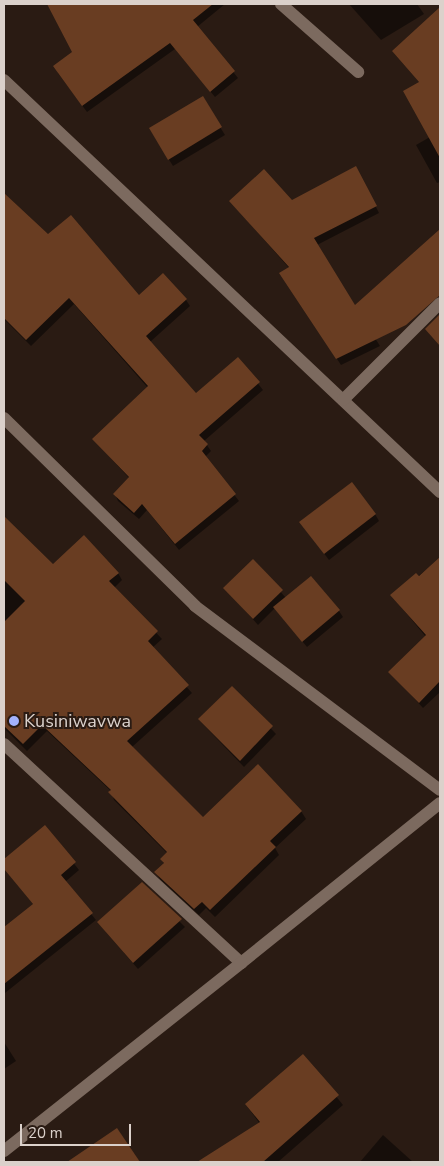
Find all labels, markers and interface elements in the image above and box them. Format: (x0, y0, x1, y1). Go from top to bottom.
place label: Kusiniwavwa (24, 710, 131, 732)
marker: Kusiniwavwa (8, 715, 20, 727)
scale bar (22, 1114, 134, 1146)
text: 20 m (28, 1123, 63, 1143)

